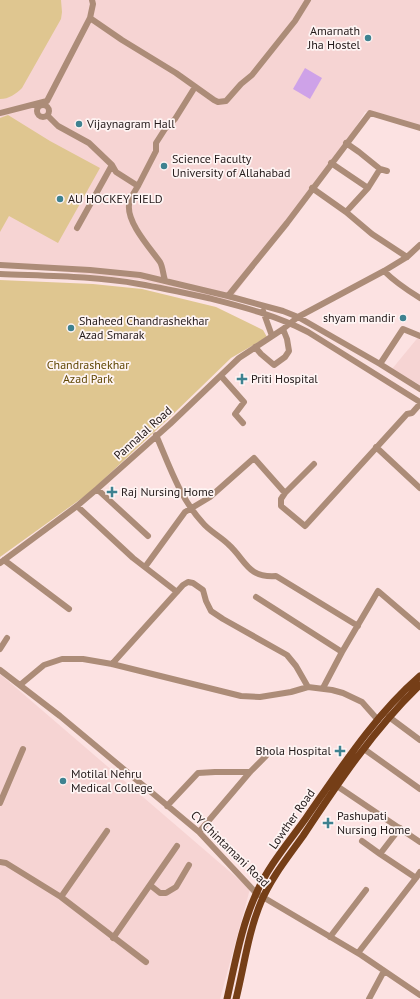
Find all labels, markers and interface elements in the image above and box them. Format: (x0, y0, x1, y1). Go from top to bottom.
place label: Amarnath Jha Hostel (307, 23, 360, 52)
marker: Amarnath Jha Hostel (363, 33, 373, 43)
place label: Vijaynagram Hall (86, 116, 175, 131)
marker: Vijaynagram Hall (74, 119, 84, 129)
place label: Science Faculty University of Allahabad (172, 151, 290, 180)
marker: Science Faculty University of Allahabad (159, 161, 169, 171)
place label: AU HOCKEY FIELD (68, 191, 163, 206)
marker: AU HOCKEY FIELD (55, 194, 65, 204)
place label: shyam mandir (323, 310, 395, 325)
place label: Shaheed Chandrashekhar Azad Smarak (79, 313, 209, 342)
marker: shyam mandir (398, 313, 408, 323)
marker: Shaheed Chandrashekhar Azad Smarak (66, 323, 76, 333)
park label: Chandrashekhar Azad Park (47, 357, 129, 386)
place label: Priti Hospital (251, 371, 318, 386)
marker: Priti Hospital (236, 373, 248, 385)
street label: Pannalal Road (111, 403, 175, 463)
place label: Raj Nursing Home (121, 484, 214, 499)
marker: Raj Nursing Home (106, 486, 118, 498)
place label: Bhola Hospital (256, 743, 331, 758)
marker: Bhola Hospital (334, 745, 346, 757)
place label: Motilal Nehru Medical College (71, 766, 153, 795)
marker: Motilal Nehru Medical College (58, 776, 68, 786)
street label: Lowther Road (265, 786, 318, 852)
street label: CY Chintamani Road (188, 807, 273, 890)
place label: Pashupati Nursing Home (337, 808, 410, 837)
marker: Pashupati Nursing Home (322, 817, 334, 829)

